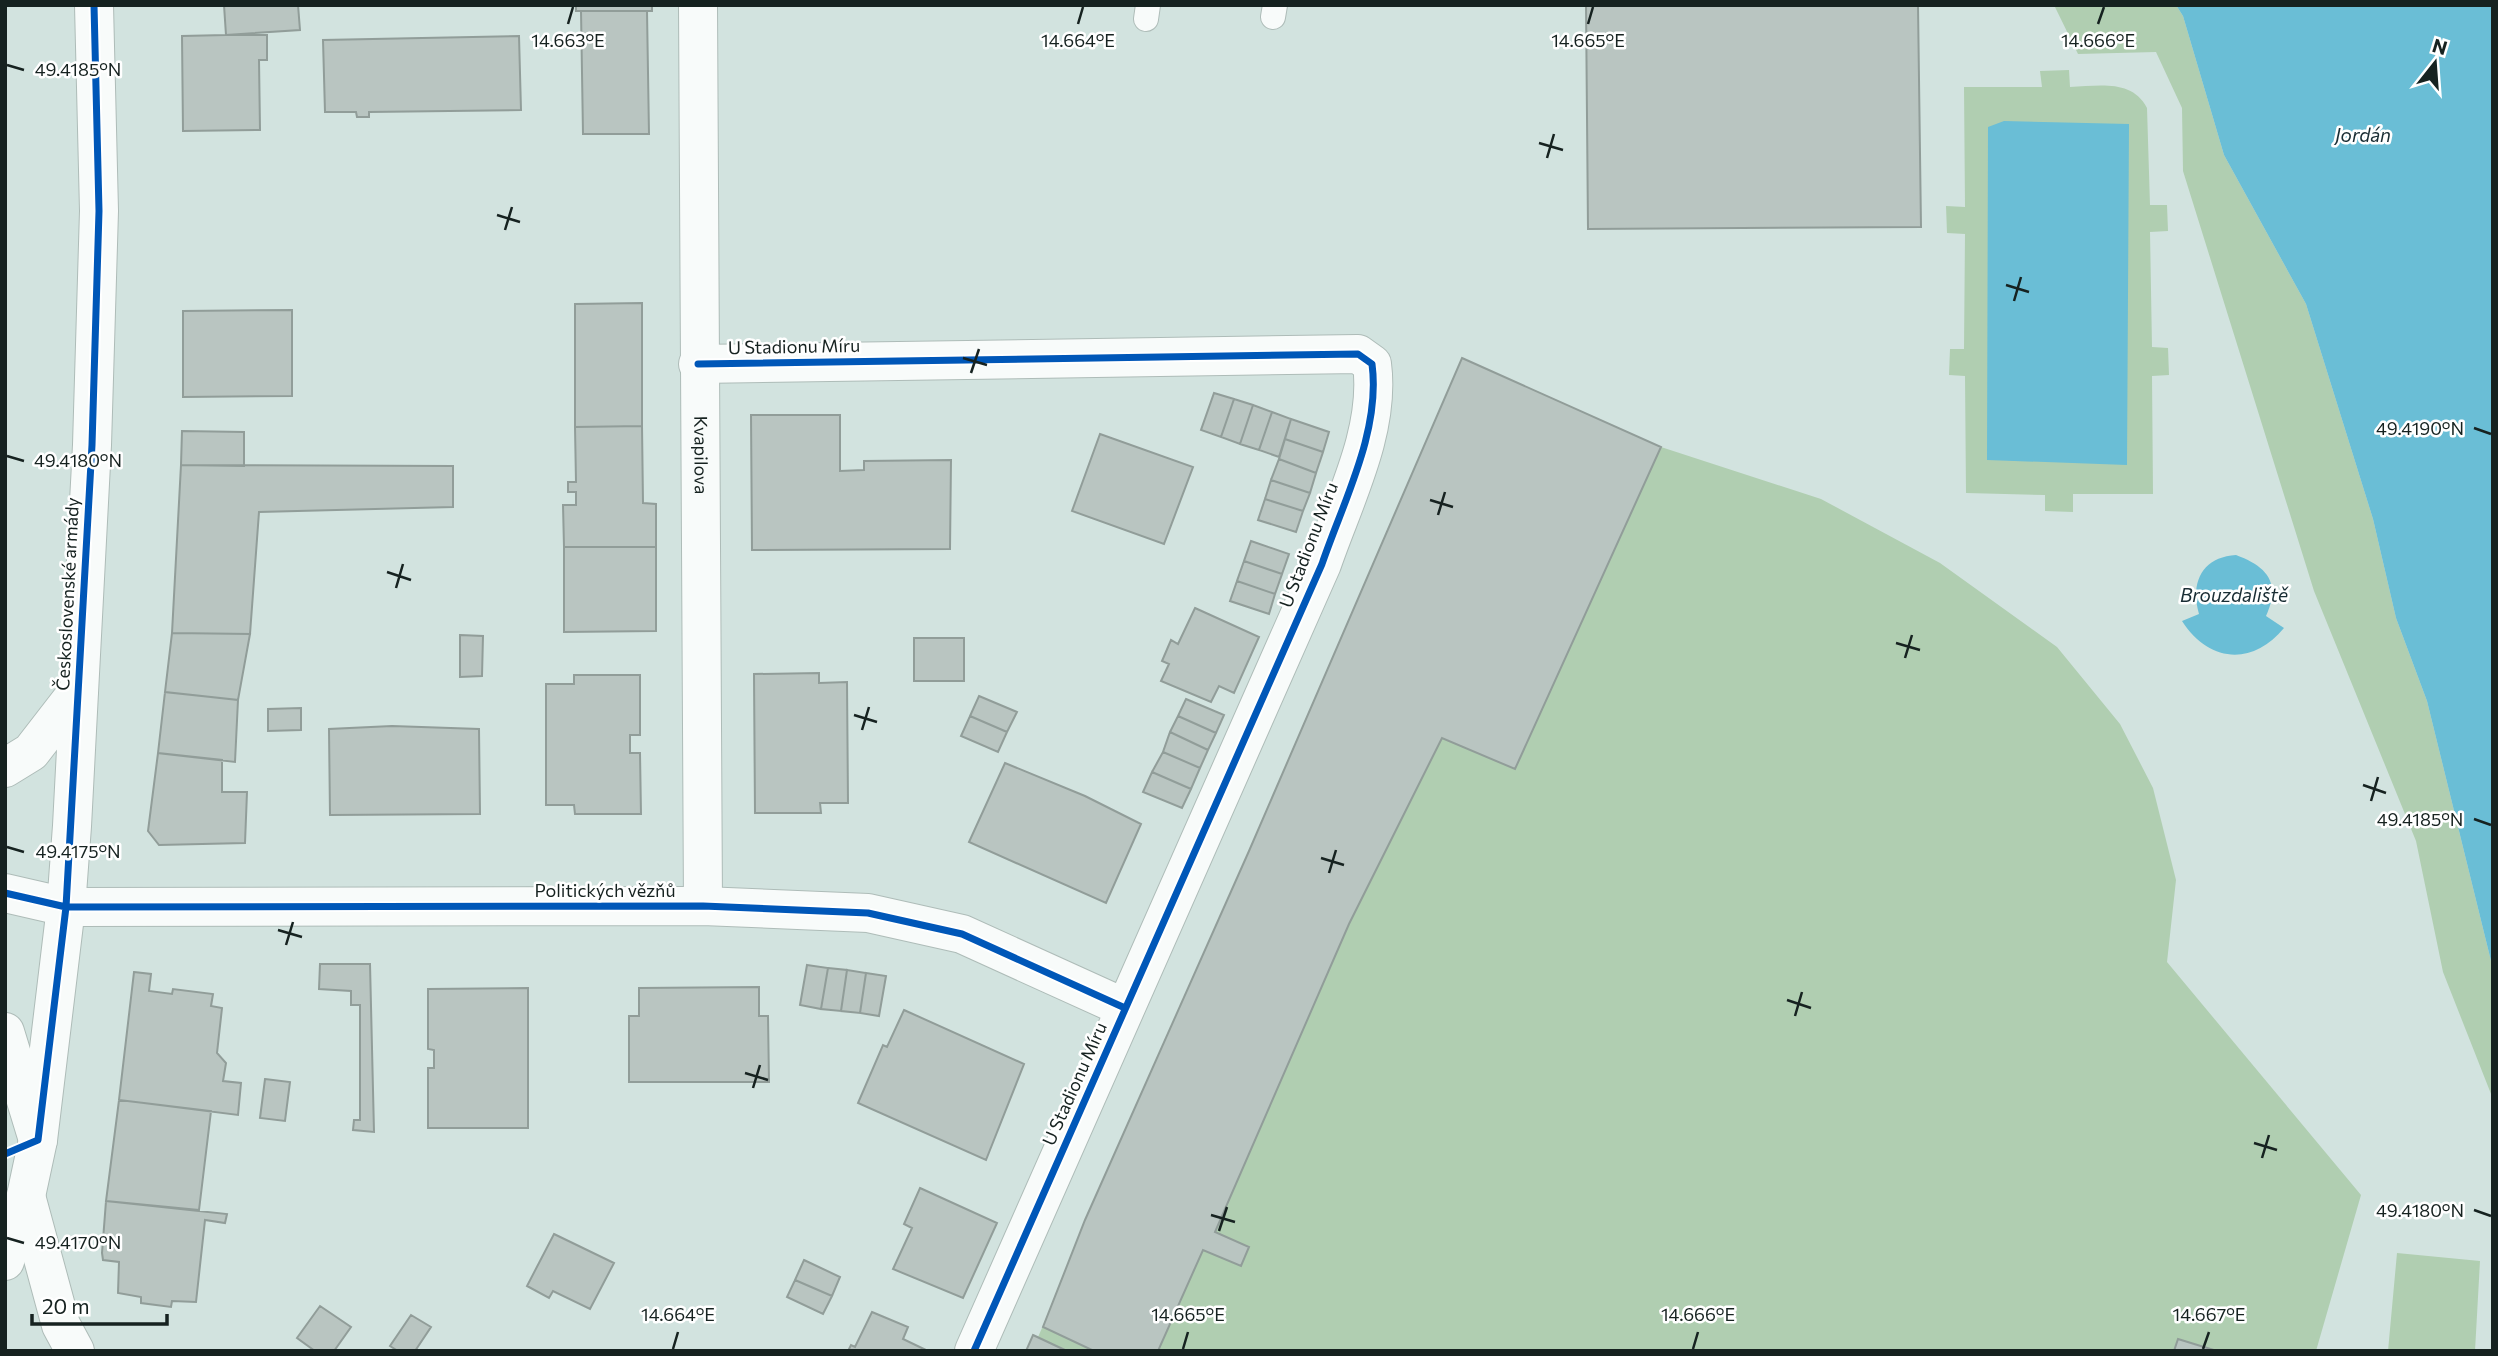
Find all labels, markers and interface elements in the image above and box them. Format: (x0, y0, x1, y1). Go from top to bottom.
north arrow (2400, 28, 2470, 98)
text: 14.663°E (531, 29, 605, 51)
text: 14.664°E (1041, 29, 1115, 51)
text: 14.665°E (1551, 29, 1625, 51)
text: 14.666°E (2061, 29, 2135, 51)
text: N (2430, 33, 2450, 59)
text: 49.4185°N (35, 58, 121, 80)
water label: Jordán (2333, 123, 2391, 146)
street label: U Stadionu Míru (728, 334, 860, 358)
street label: Kvapilova (690, 416, 713, 494)
text: 49.4190°N (2376, 417, 2464, 439)
text: 49.4180°N (34, 449, 122, 471)
street label: U Stadionu Míru (1274, 479, 1342, 610)
street label: Československé armády (51, 497, 83, 691)
water label: Brouzdaliště (2180, 583, 2289, 606)
text: 49.4185°N (2377, 808, 2463, 830)
text: 49.4175°N (35, 840, 121, 862)
street label: Politických vězňů (535, 879, 675, 901)
street label: U Stadionu Míru (1037, 1019, 1111, 1149)
text: 49.4180°N (2376, 1199, 2464, 1221)
text: 49.4170°N (35, 1231, 121, 1253)
scale bar (32, 1282, 166, 1326)
text: 20 m (42, 1293, 90, 1318)
text: 14.664°E (641, 1303, 715, 1325)
text: 14.665°E (1151, 1303, 1225, 1325)
text: 14.666°E (1661, 1303, 1735, 1325)
text: 14.667°E (2173, 1303, 2245, 1325)

